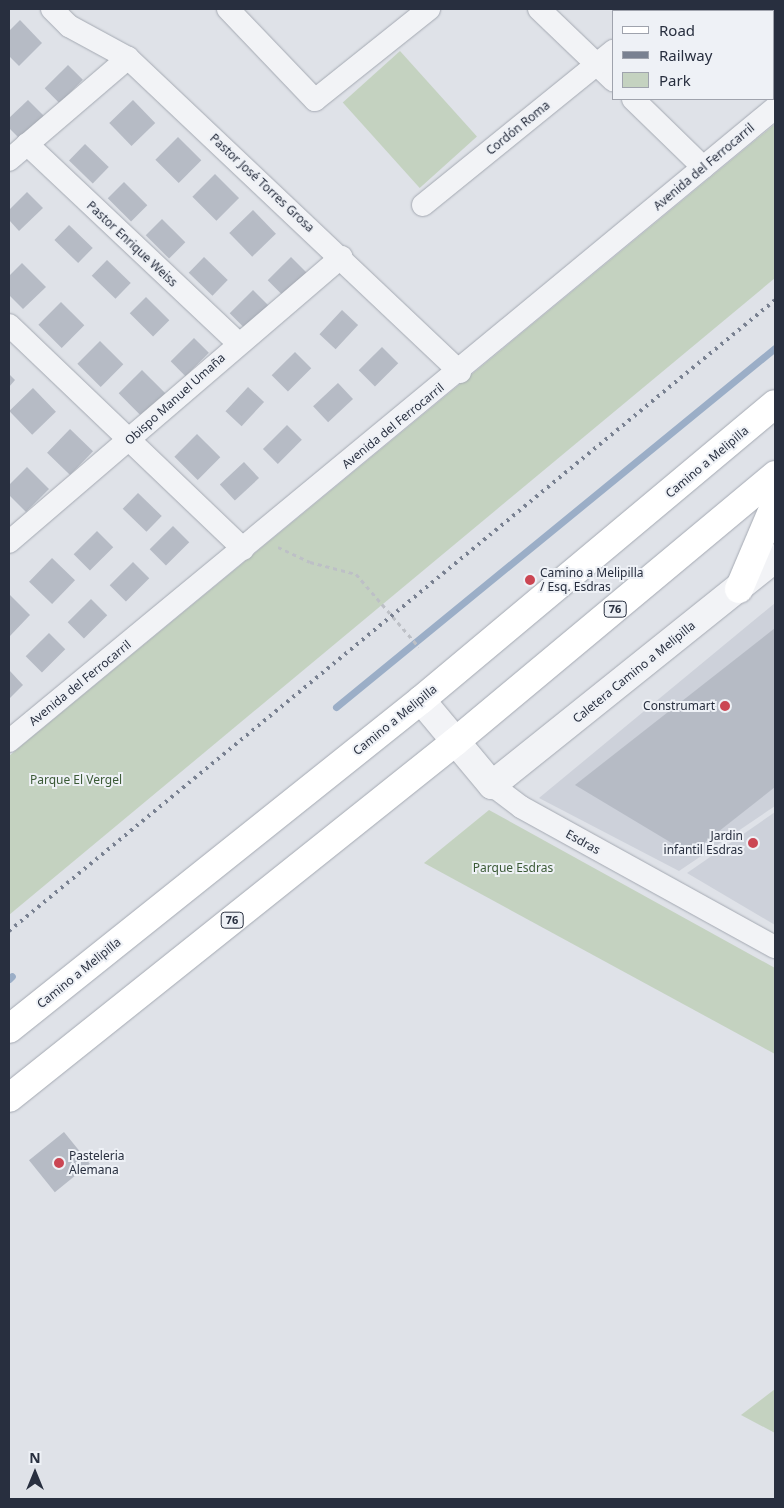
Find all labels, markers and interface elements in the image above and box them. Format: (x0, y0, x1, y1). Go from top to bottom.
legend (612, 10, 774, 100)
text: Road (659, 20, 695, 40)
text: Railway (659, 45, 712, 65)
text: Park (659, 70, 691, 90)
street label: Cordón Roma (483, 98, 553, 158)
street label: Avenida del Ferrocarril (651, 121, 757, 213)
street label: Pastor José Torres Grosa (207, 131, 317, 235)
street label: Pastor Enrique Weiss (84, 198, 180, 290)
street label: Obispo Manuel Umaña (122, 350, 228, 448)
street label: Avenida del Ferrocarril (339, 380, 447, 472)
street label: Camino a Melipilla (663, 423, 751, 501)
place label: Camino a Melipilla / Esq. Esdras (540, 566, 644, 594)
marker: Camino a Melipilla / Esq. Esdras (524, 574, 536, 586)
road number: 76 (602, 600, 628, 618)
street label: Caletera Camino a Melipilla (570, 618, 698, 726)
street label: Avenida del Ferrocarril (26, 637, 134, 729)
street label: Camino a Melipilla (350, 682, 440, 758)
place label: Construmart (643, 699, 715, 713)
marker: Construmart (719, 700, 731, 712)
park label: Parque El Vergel (30, 773, 122, 787)
street label: Esdras (563, 827, 603, 857)
place label: Jardin infantil Esdras (664, 829, 743, 857)
marker: Jardin infantil Esdras (747, 837, 759, 849)
park label: Parque Esdras (473, 861, 553, 875)
road number: 76 (220, 912, 244, 928)
street label: Camino a Melipilla (34, 935, 124, 1011)
place label: Pasteleria Alemana (69, 1149, 124, 1177)
marker: Pasteleria Alemana (53, 1157, 65, 1169)
north arrow (10, 1448, 60, 1498)
text: N (29, 1448, 41, 1467)

